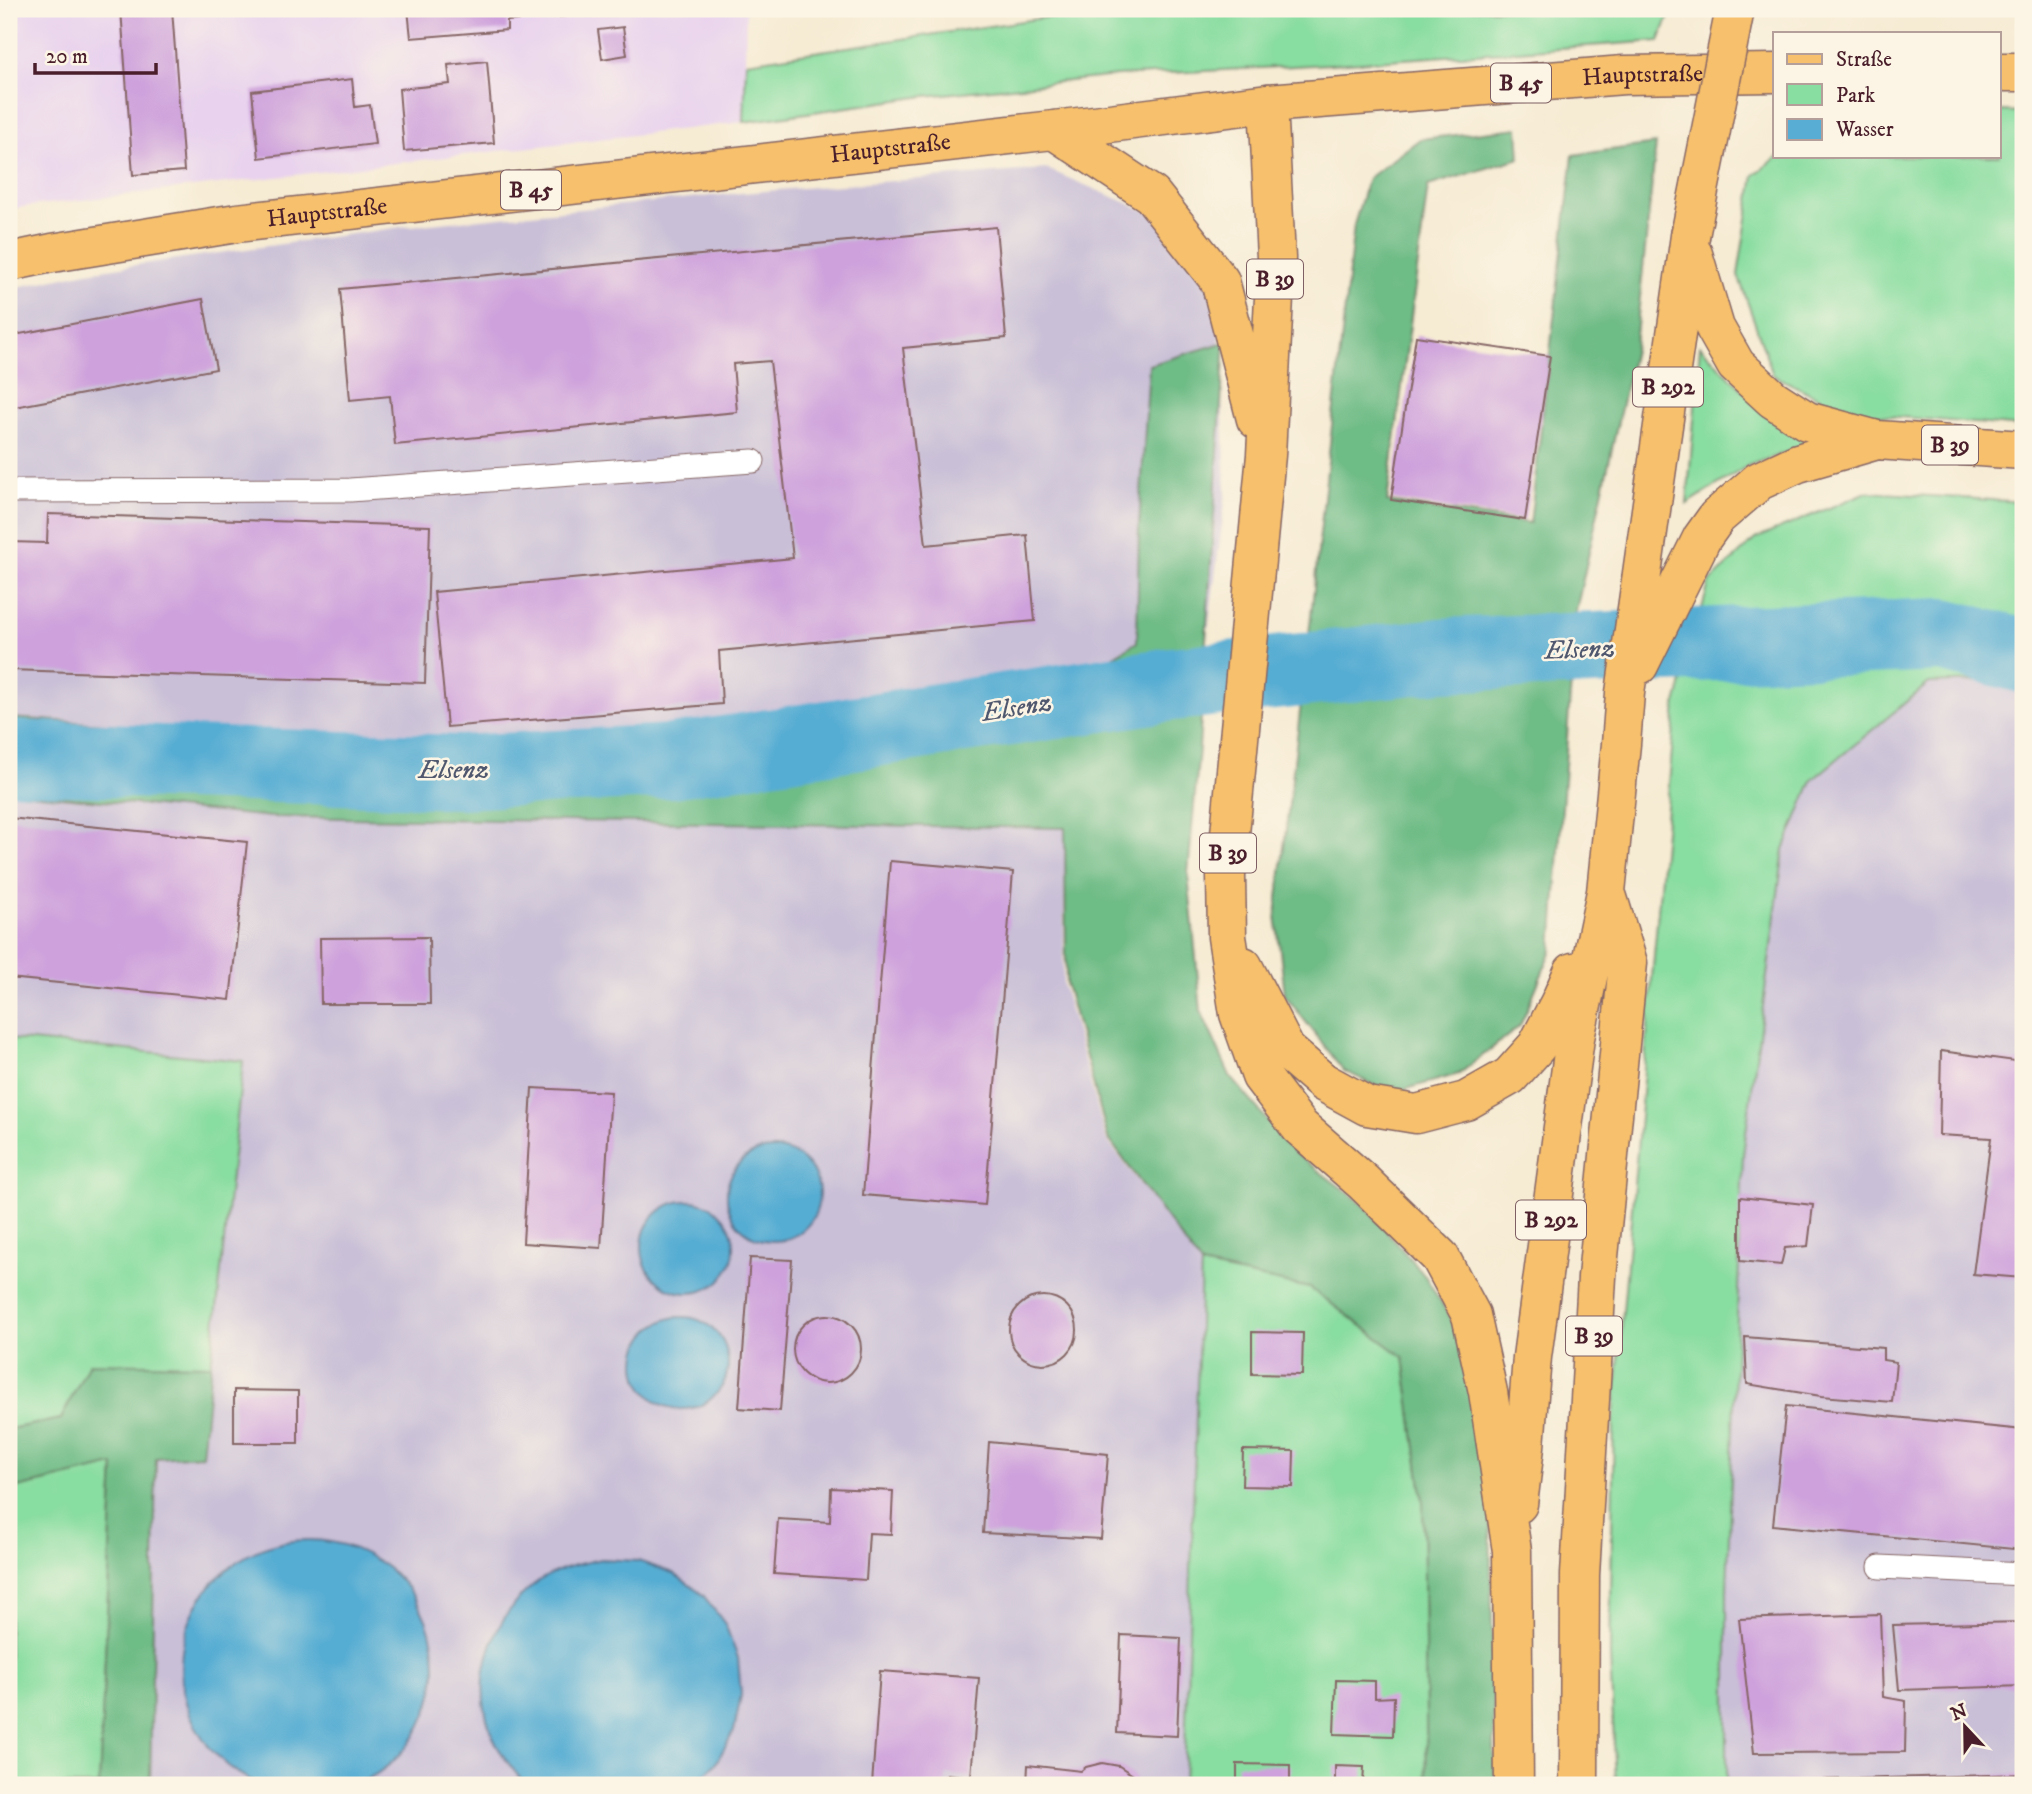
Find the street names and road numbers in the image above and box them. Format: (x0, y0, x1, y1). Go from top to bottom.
street label: Hauptstraße (1581, 59, 1703, 93)
road number: B 45 (1491, 64, 1551, 102)
street label: Hauptstraße (829, 127, 952, 170)
road number: B 45 (501, 170, 561, 210)
street label: Hauptstraße (265, 191, 389, 234)
road number: B 39 (1247, 260, 1303, 298)
road number: B 292 (1633, 368, 1703, 406)
road number: B 39 (1922, 426, 1978, 464)
road number: B 39 (1200, 834, 1256, 873)
road number: B 292 (1516, 1200, 1586, 1240)
road number: B 39 (1566, 1316, 1622, 1356)

